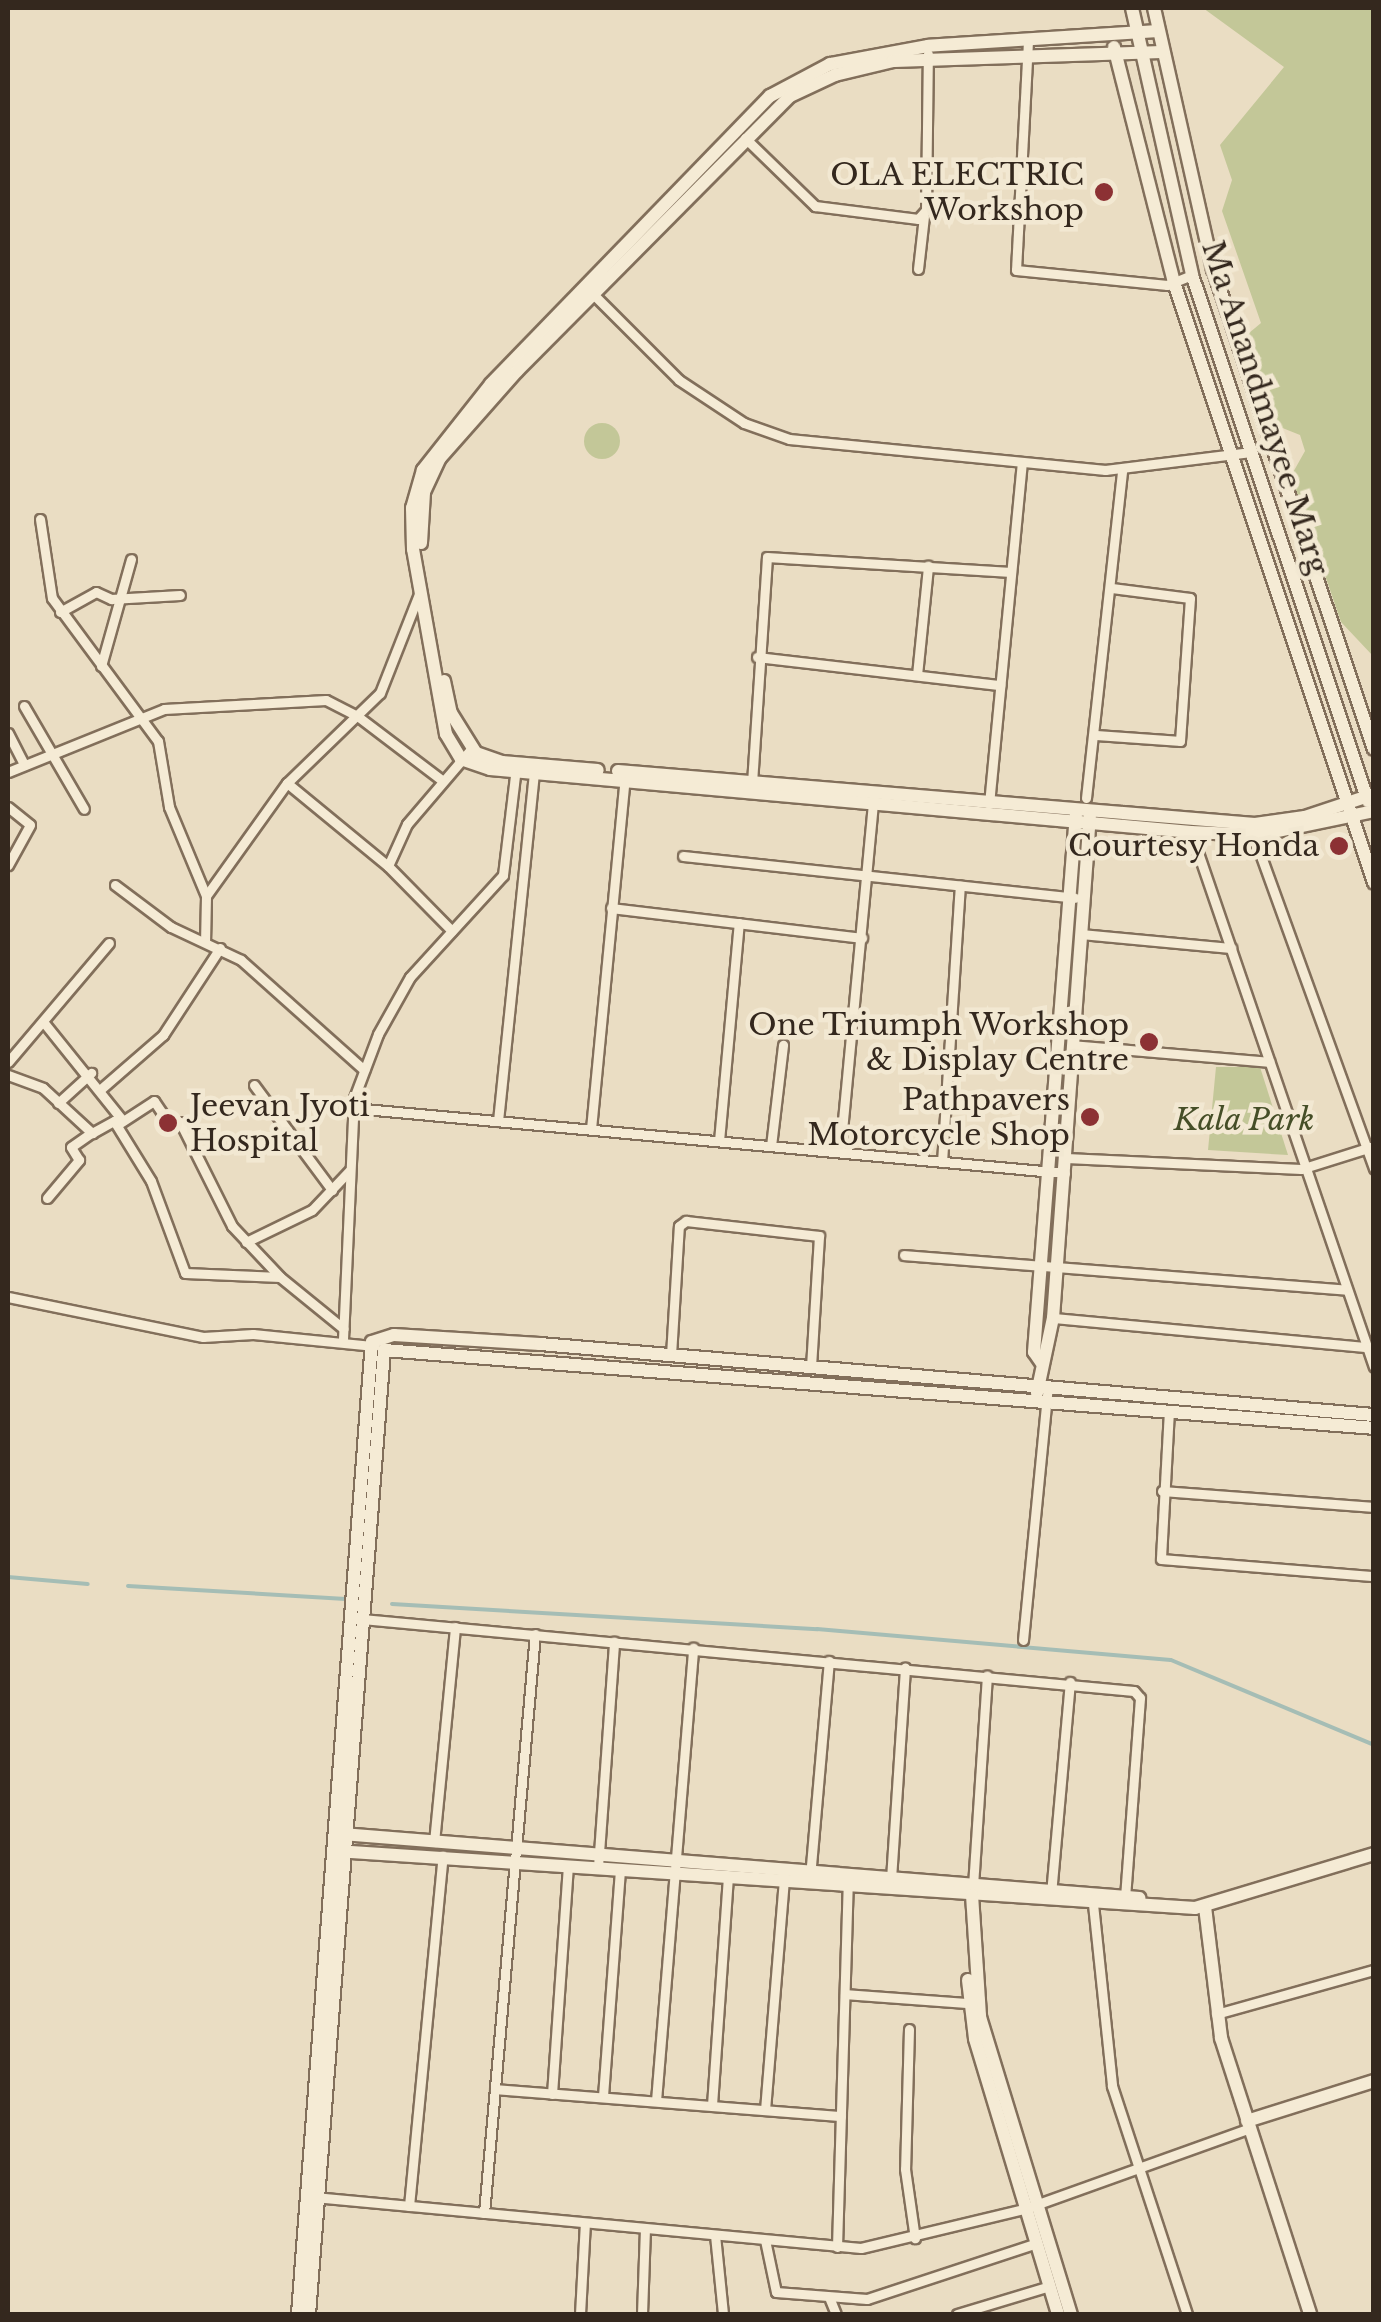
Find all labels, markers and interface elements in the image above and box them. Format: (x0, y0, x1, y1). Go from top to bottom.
place label: OLA ELECTRIC Workshop (829, 157, 1084, 228)
marker: OLA ELECTRIC Workshop (1093, 181, 1115, 203)
street label: Ma Anandmayee Marg (1194, 236, 1336, 580)
place label: Courtesy Honda (1067, 828, 1319, 864)
marker: Courtesy Honda (1328, 835, 1350, 857)
place label: One Triumph Workshop & Display Centre (746, 1007, 1129, 1078)
marker: One Triumph Workshop & Display Centre (1138, 1031, 1160, 1053)
place label: Pathpavers Motorcycle Shop (807, 1082, 1070, 1152)
place label: Jeevan Jyoti Hospital (190, 1088, 370, 1158)
park label: Kala Park (1173, 1102, 1315, 1138)
marker: Pathpavers Motorcycle Shop (1079, 1106, 1101, 1128)
marker: Jeevan Jyoti Hospital (155, 1110, 181, 1136)

